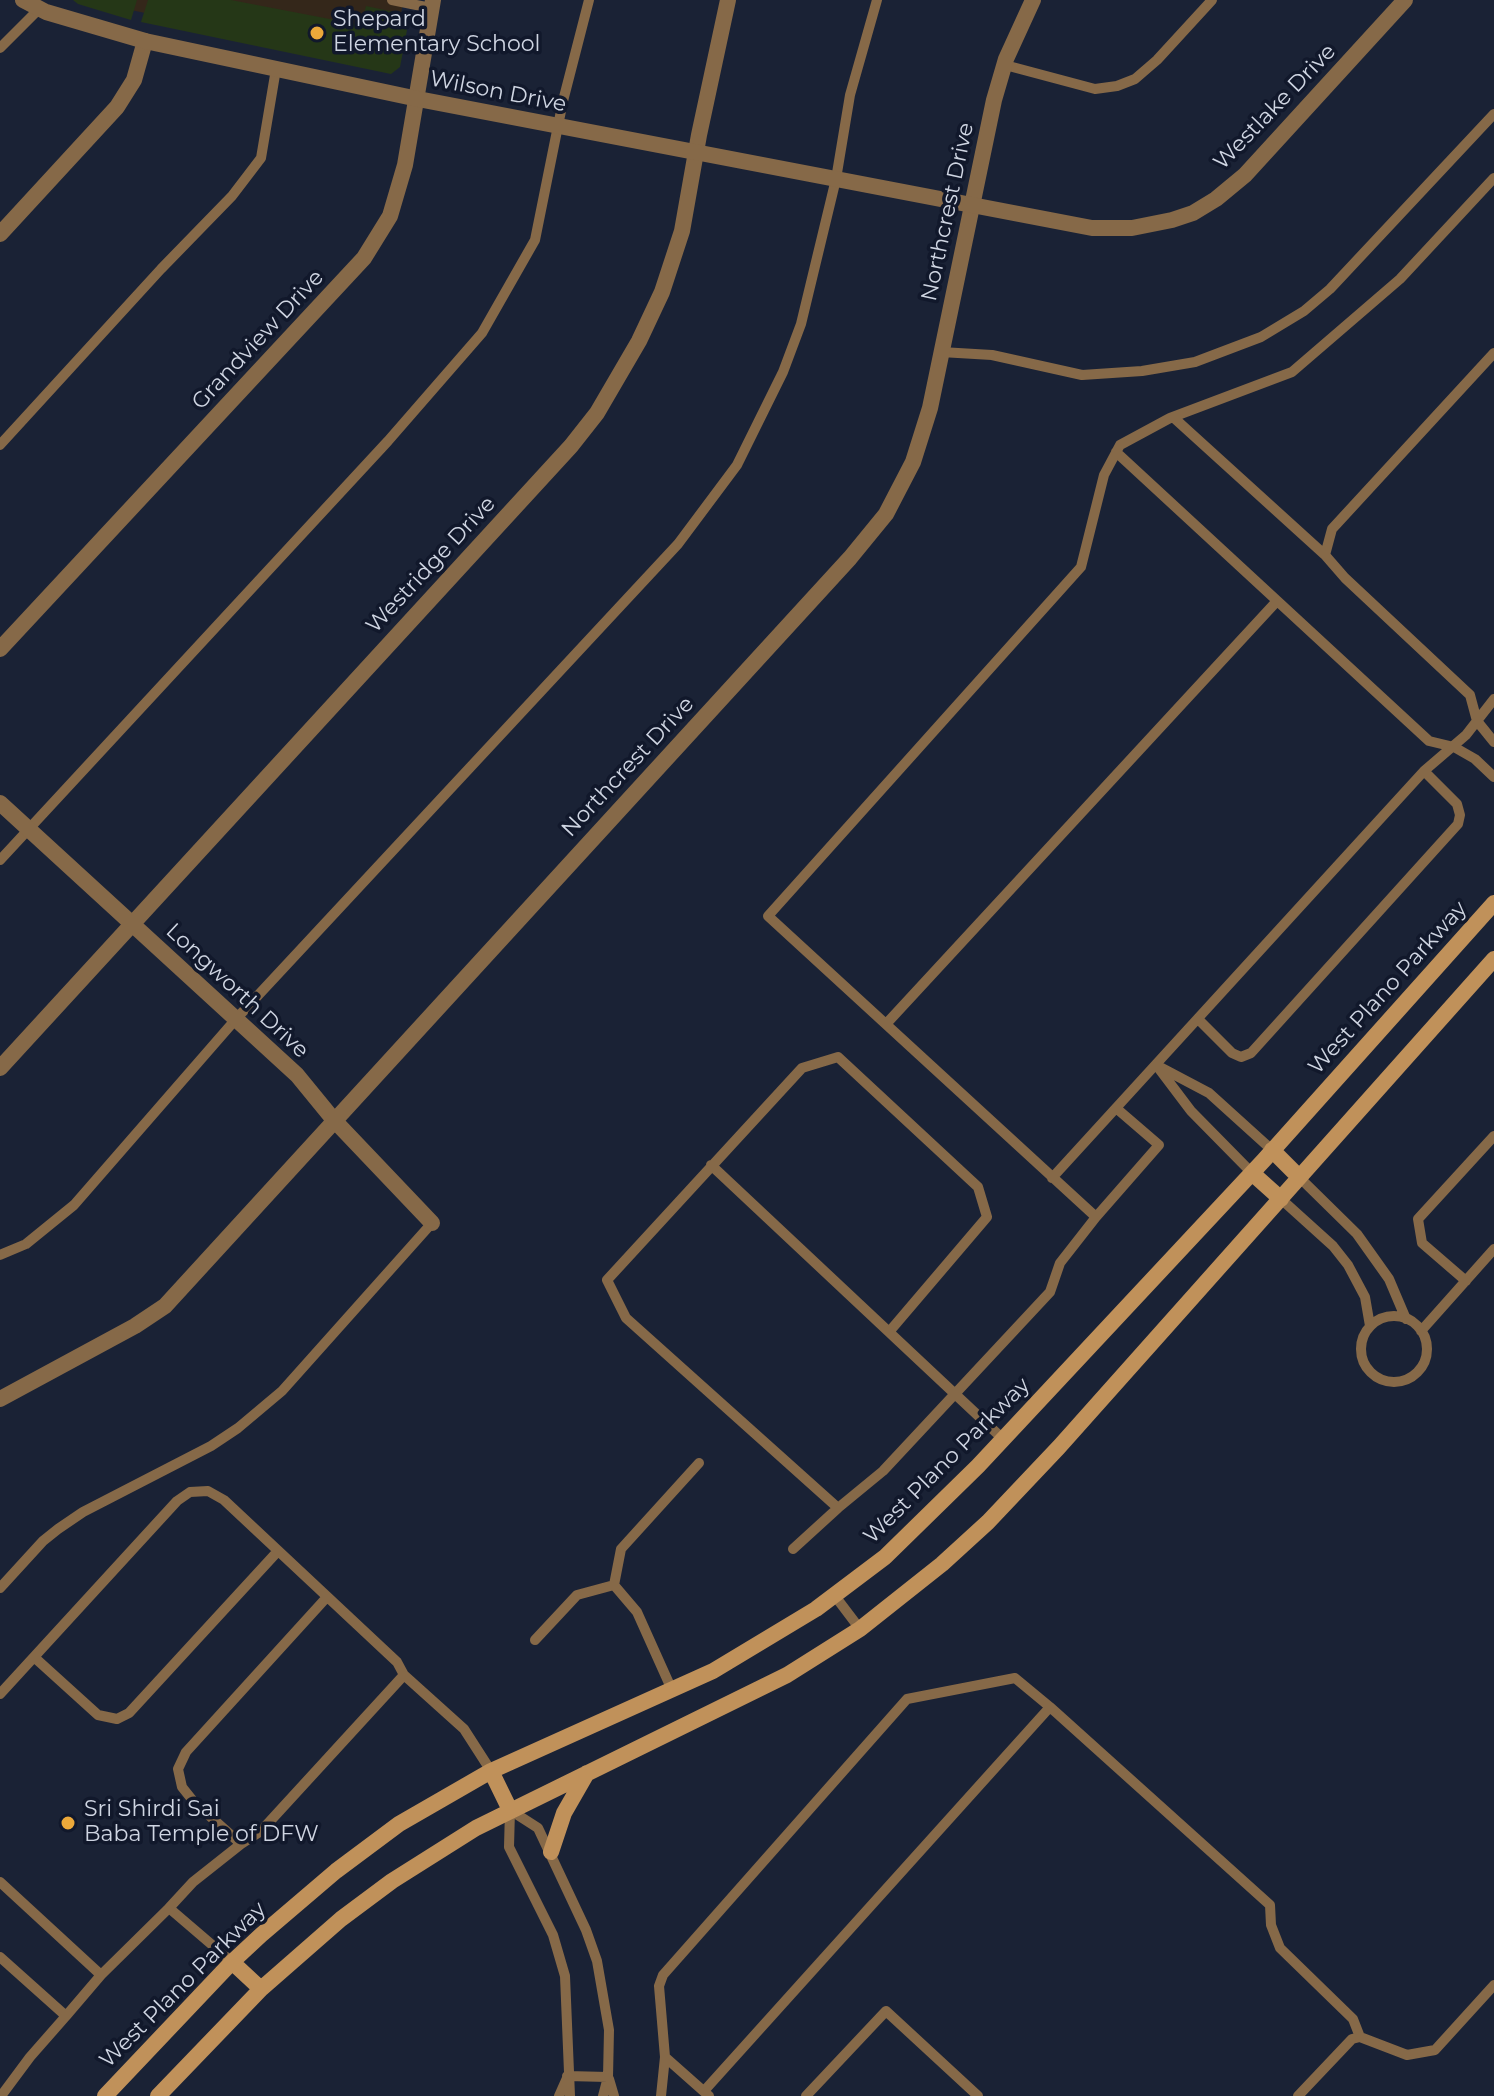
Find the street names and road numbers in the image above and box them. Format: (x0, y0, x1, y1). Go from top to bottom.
street label: Westlake Drive (1208, 39, 1342, 175)
street label: Wilson Drive (427, 66, 569, 118)
street label: Northcrest Drive (916, 120, 980, 304)
street label: Grandview Drive (187, 265, 329, 415)
street label: Westridge Drive (361, 491, 501, 639)
street label: Northcrest Drive (556, 691, 700, 843)
street label: West Plano Parkway (1303, 896, 1473, 1080)
street label: Longworth Drive (160, 918, 314, 1064)
street label: West Plano Parkway (858, 1372, 1036, 1550)
street label: West Plano Parkway (94, 1896, 272, 2074)

